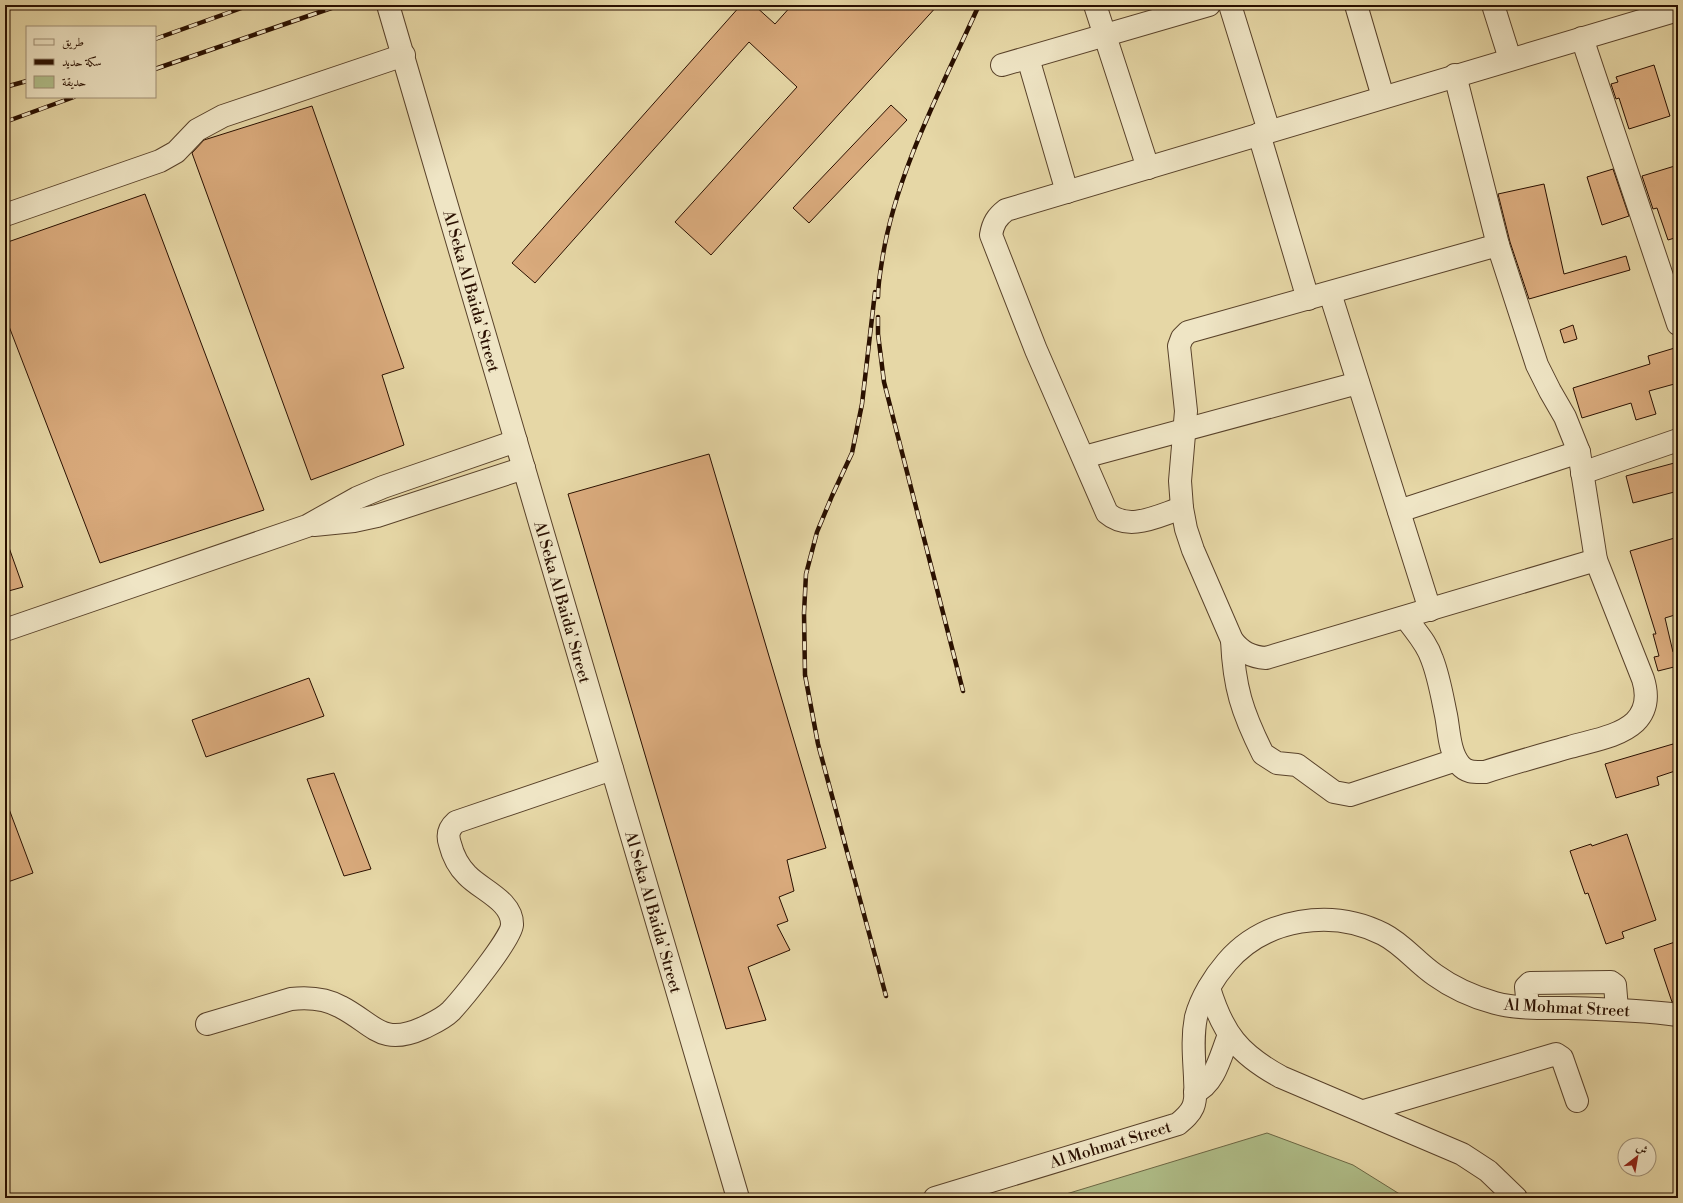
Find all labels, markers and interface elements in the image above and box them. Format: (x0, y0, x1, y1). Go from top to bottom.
legend (26, 26, 156, 98)
text: طريق (62, 35, 84, 50)
text: سكة حديد (62, 55, 102, 70)
text: حديقة (62, 75, 86, 90)
street label: Al Seka Al Baida' Street (438, 207, 504, 375)
street label: Al Seka Al Baida' Street (529, 518, 595, 686)
street label: Al Seka Al Baida' Street (620, 828, 686, 996)
street label: Al Mohmat Street (1502, 995, 1631, 1021)
street label: Al Mohmat Street (1046, 1117, 1174, 1173)
north arrow (1617, 1137, 1657, 1177)
text: ش (1633, 1140, 1650, 1158)

